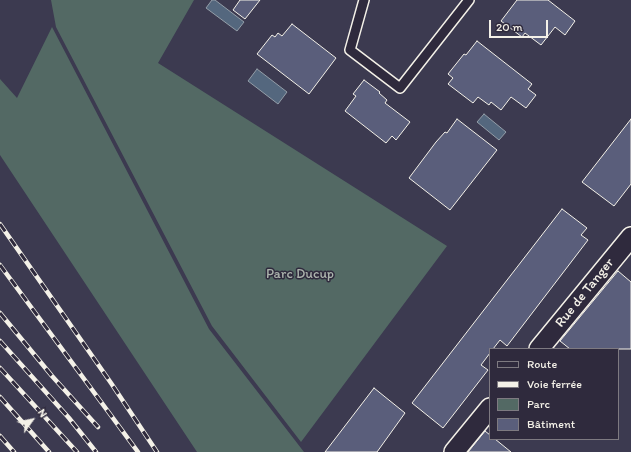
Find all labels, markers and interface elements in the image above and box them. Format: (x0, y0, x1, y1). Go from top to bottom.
scale bar (491, 12, 550, 38)
text: 20 m (496, 20, 523, 34)
street label: Rue de Tanger (552, 255, 618, 331)
park label: Parc Ducup (266, 266, 334, 282)
legend (489, 348, 619, 440)
text: Route (527, 357, 557, 371)
text: Voie ferrée (527, 377, 582, 391)
text: Parc (527, 397, 550, 411)
north arrow (12, 400, 52, 440)
text: N (35, 407, 50, 420)
text: Bâtiment (527, 417, 575, 431)

